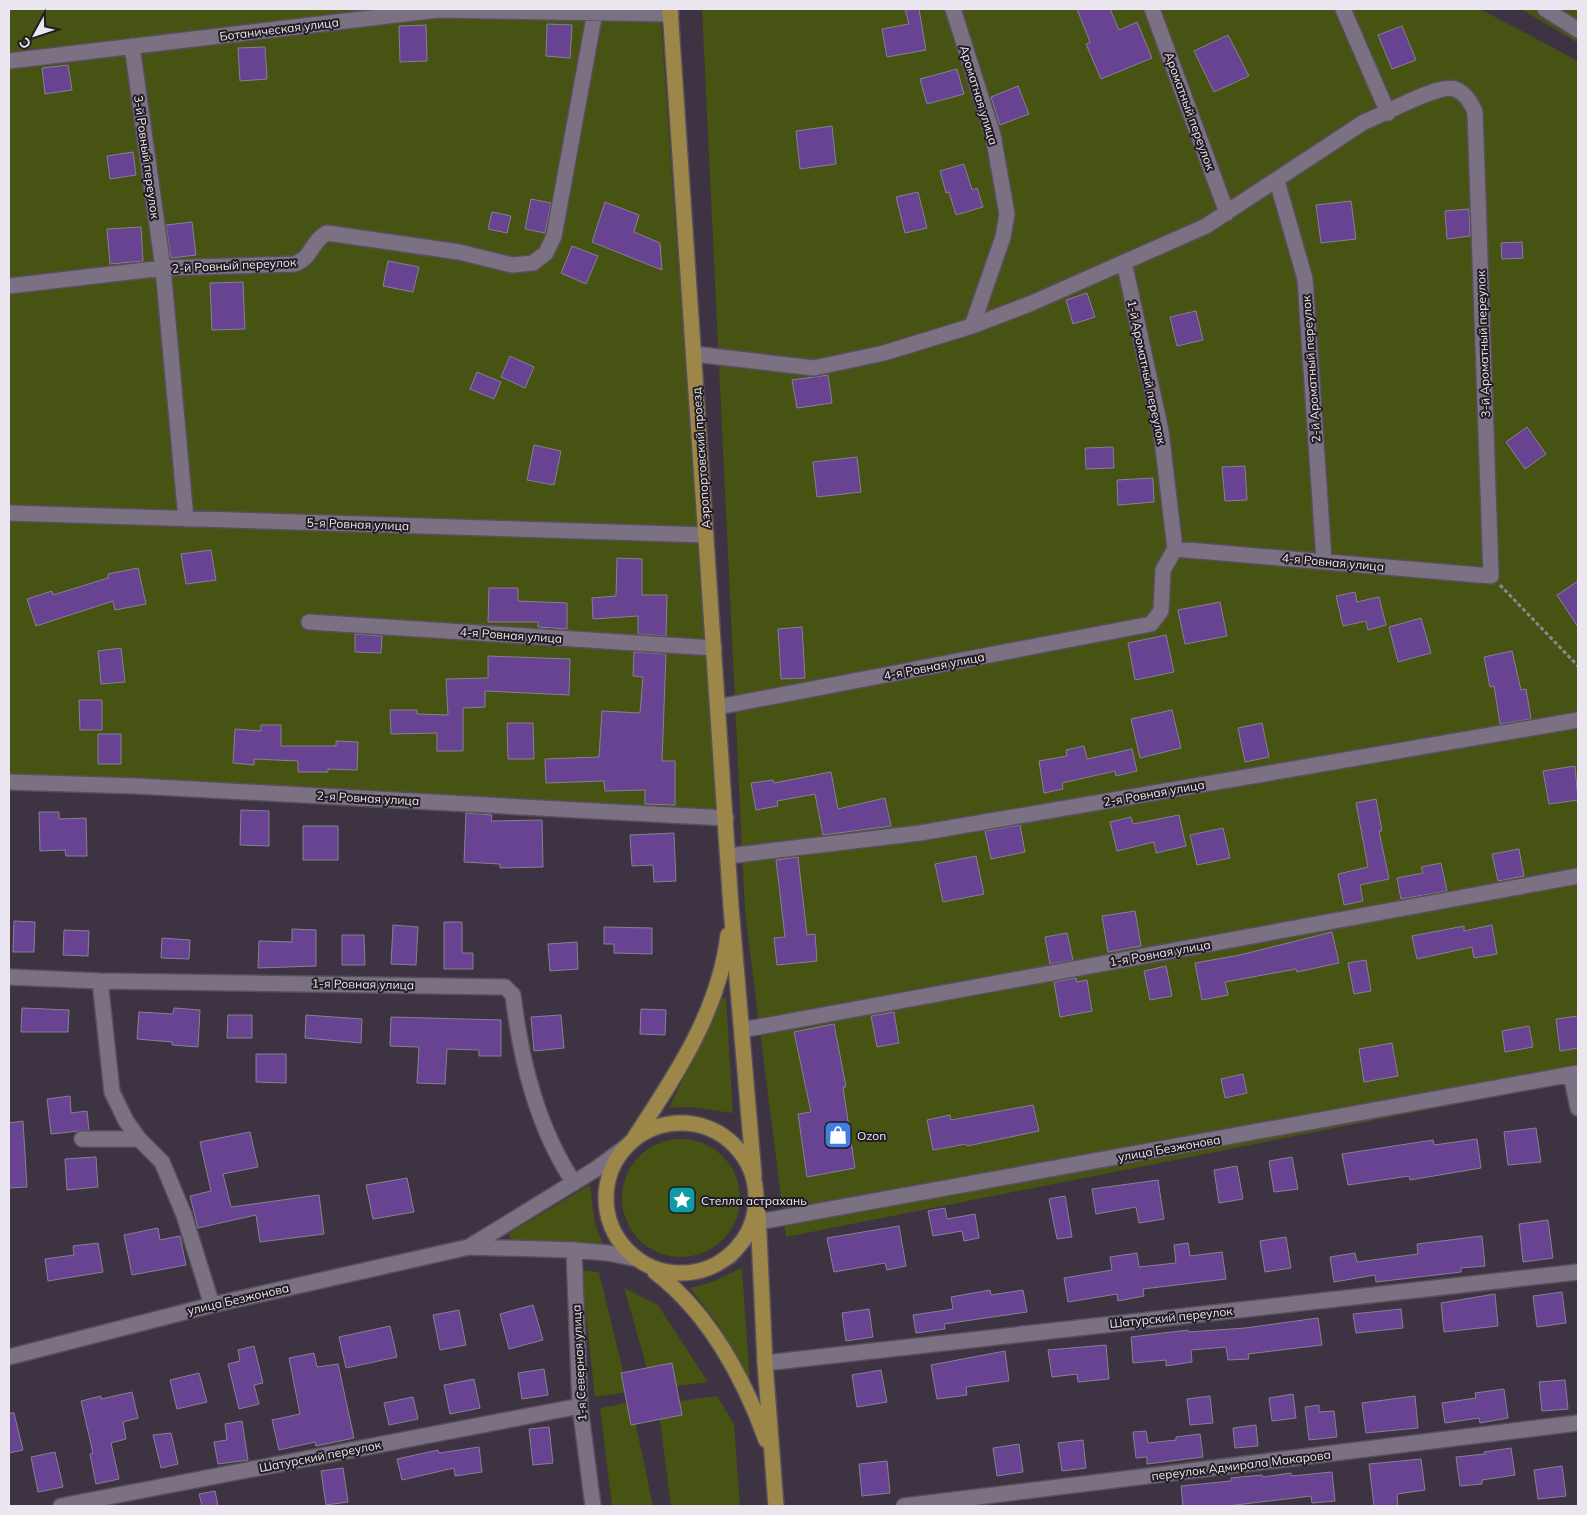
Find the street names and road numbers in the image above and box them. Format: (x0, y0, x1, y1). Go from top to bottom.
street label: Ботаническая улица (218, 14, 340, 44)
street label: Ароматная улица (957, 43, 1001, 147)
street label: Ароматный переулок (1162, 50, 1219, 173)
street label: 3-й Ровный переулок (131, 94, 163, 220)
street label: 2-й Ровный переулок (171, 254, 297, 276)
street label: 3-й Ароматный переулок (1473, 270, 1493, 418)
street label: 2-й Ароматный переулок (1298, 295, 1324, 443)
street label: 1-й Ароматный переулок (1124, 298, 1170, 446)
street label: Аэропортовский проезд (689, 387, 713, 529)
street label: 5-я Ровная улица (307, 515, 409, 533)
street label: 4-я Ровная улица (1281, 550, 1385, 574)
street label: 4-я Ровная улица (459, 624, 563, 646)
street label: 4-я Ровная улица (882, 649, 986, 683)
street label: 2-я Ровная улица (1102, 777, 1206, 809)
street label: 2-я Ровная улица (316, 788, 420, 808)
street label: 1-я Ровная улица (1108, 937, 1212, 969)
street label: 1-я Ровная улица (312, 976, 414, 992)
street label: улица Безжонова (1117, 1132, 1221, 1164)
street label: улица Безжонова (186, 1280, 290, 1318)
street label: Шатурский переулок (1109, 1303, 1234, 1331)
street label: 1-я Северная улица (568, 1304, 590, 1422)
street label: Шатурский переулок (258, 1437, 383, 1475)
street label: переулок Адмирала Макарова (1150, 1447, 1332, 1483)

